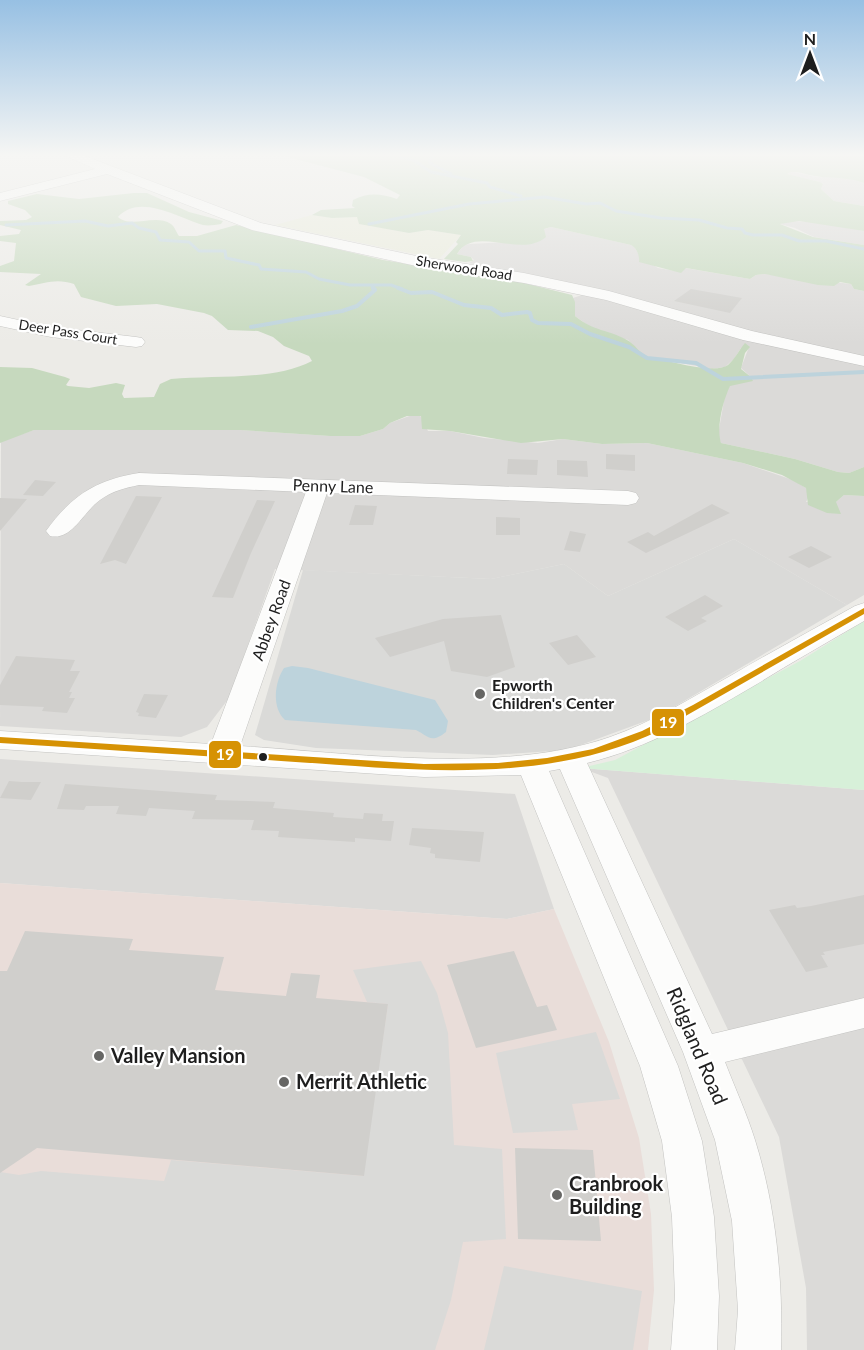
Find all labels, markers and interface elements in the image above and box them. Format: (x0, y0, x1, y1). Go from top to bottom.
north arrow (780, 24, 840, 84)
text: N (804, 29, 816, 48)
street label: Sherwood Road (415, 252, 513, 283)
street label: Deer Pass Court (18, 315, 119, 348)
street label: Penny Lane (292, 475, 374, 496)
street label: Abbey Road (247, 577, 294, 663)
place label: Epworth Children's Center (492, 675, 614, 712)
marker: Epworth Children's Center (473, 687, 487, 701)
line badge: 19 (651, 708, 685, 737)
text: 19 (659, 712, 677, 731)
line badge: 19 (208, 740, 242, 769)
text: 19 (216, 744, 234, 763)
unlabelled marker (257, 751, 269, 763)
street label: Ridgland Road (662, 983, 733, 1108)
place label: Valley Mansion (110, 1043, 245, 1067)
marker: Valley Mansion (92, 1049, 106, 1063)
place label: Merrit Athletic (296, 1069, 427, 1093)
marker: Merrit Athletic (277, 1075, 291, 1089)
place label: Cranbrook Building (569, 1171, 663, 1218)
marker: Cranbrook Building (550, 1188, 564, 1202)

